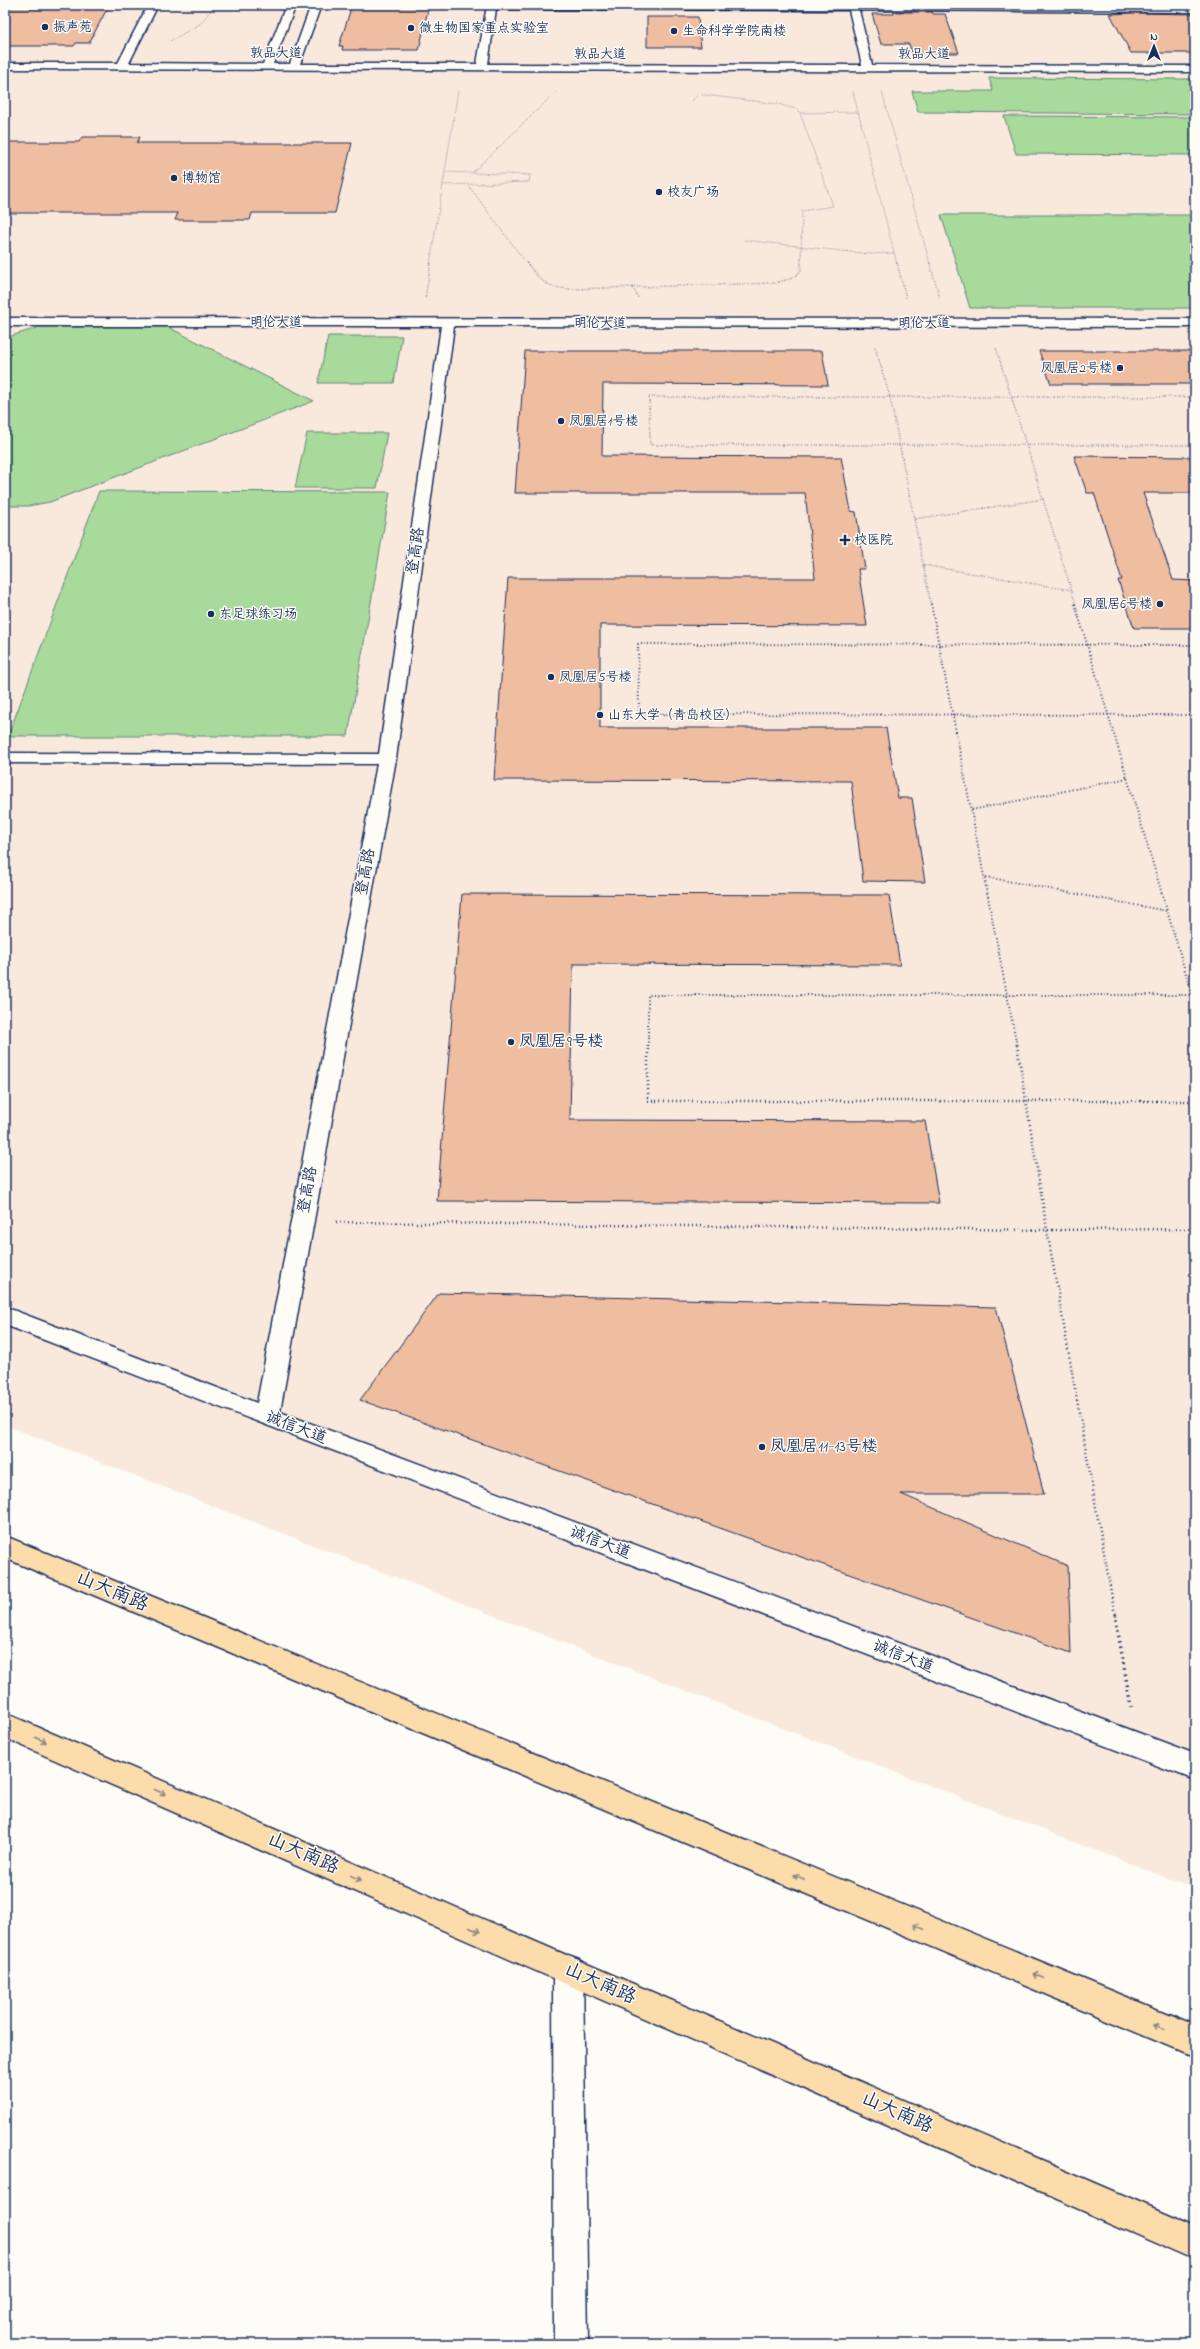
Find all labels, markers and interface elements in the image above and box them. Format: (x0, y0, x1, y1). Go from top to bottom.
place label: 振声苑 (53, 18, 92, 37)
place label: 微生物国家重点实验室 (419, 19, 549, 38)
marker: 振声苑 (40, 22, 50, 32)
place label: 生命科学学院南楼 (682, 22, 786, 41)
marker: 微生物国家重点实验室 (406, 23, 416, 33)
marker: 生命科学学院南楼 (669, 26, 679, 36)
north arrow (1134, 26, 1174, 66)
text: N (1150, 29, 1158, 45)
street label: 敦品大道 (250, 44, 302, 63)
street label: 敦品大道 (574, 45, 626, 64)
street label: 敦品大道 (898, 45, 950, 64)
place label: 博物馆 (182, 169, 221, 188)
marker: 博物馆 (169, 173, 179, 183)
place label: 校友广场 (667, 183, 719, 202)
marker: 校友广场 (654, 187, 664, 197)
street label: 明伦大道 (250, 313, 302, 332)
street label: 明伦大道 (574, 314, 626, 333)
street label: 明伦大道 (898, 314, 950, 333)
place label: 凤凰居2号楼 (1041, 359, 1112, 378)
marker: 凤凰居2号楼 (1115, 363, 1125, 373)
place label: 凤凰居1号楼 (569, 412, 638, 431)
marker: 凤凰居1号楼 (556, 416, 566, 426)
street label: 登高路 (401, 526, 431, 576)
place label: 校医院 (854, 531, 893, 550)
marker: 校医院 (839, 534, 851, 546)
place label: 凤凰居6号楼 (1081, 595, 1152, 614)
marker: 凤凰居6号楼 (1155, 599, 1165, 609)
place label: 东足球练习场 (219, 605, 297, 624)
marker: 东足球练习场 (206, 609, 216, 619)
place label: 凤凰居5号楼 (559, 668, 631, 687)
marker: 凤凰居5号楼 (546, 672, 556, 682)
place label: 山东大学（青岛校区） (608, 706, 738, 725)
marker: 山东大学（青岛校区） (595, 710, 605, 720)
street label: 登高路 (350, 846, 382, 898)
place label: 凤凰居9号楼 (519, 1030, 604, 1054)
marker: 凤凰居9号楼 (506, 1037, 516, 1047)
street label: 登高路 (292, 1164, 324, 1216)
street label: 诚信大道 (262, 1405, 330, 1451)
place label: 凤凰居11-13号楼 (770, 1435, 878, 1459)
marker: 凤凰居11-13号楼 (757, 1442, 767, 1452)
street label: 诚信大道 (566, 1520, 634, 1566)
street label: 山大南路 (72, 1565, 152, 1619)
street label: 诚信大道 (869, 1634, 937, 1680)
one-way arrow (34, 1737, 46, 1744)
one-way arrow (154, 1789, 166, 1796)
street label: 山大南路 (263, 1826, 343, 1882)
one-way arrow (793, 1872, 805, 1880)
one-way arrow (350, 1874, 362, 1882)
one-way arrow (913, 1922, 925, 1930)
one-way arrow (469, 1926, 481, 1934)
street label: 山大南路 (560, 1956, 640, 2012)
one-way arrow (1033, 1972, 1045, 1980)
one-way arrow (1153, 2022, 1165, 2030)
street label: 山大南路 (857, 2085, 937, 2141)

